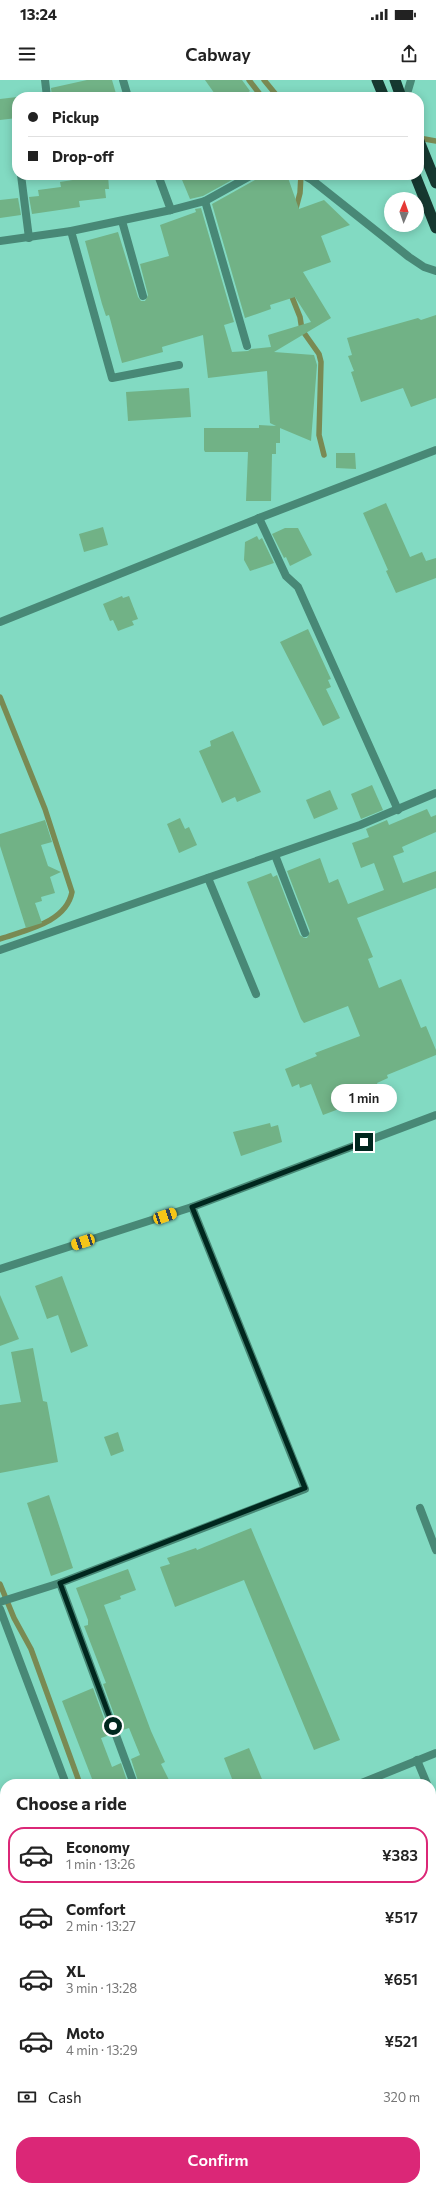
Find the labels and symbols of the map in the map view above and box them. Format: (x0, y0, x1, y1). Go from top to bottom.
north arrow (384, 192, 424, 232)
callout: 1 min (331, 1084, 397, 1112)
route end (355, 1133, 373, 1151)
car (152, 1206, 178, 1226)
car (70, 1233, 96, 1251)
route start (104, 1717, 122, 1735)

